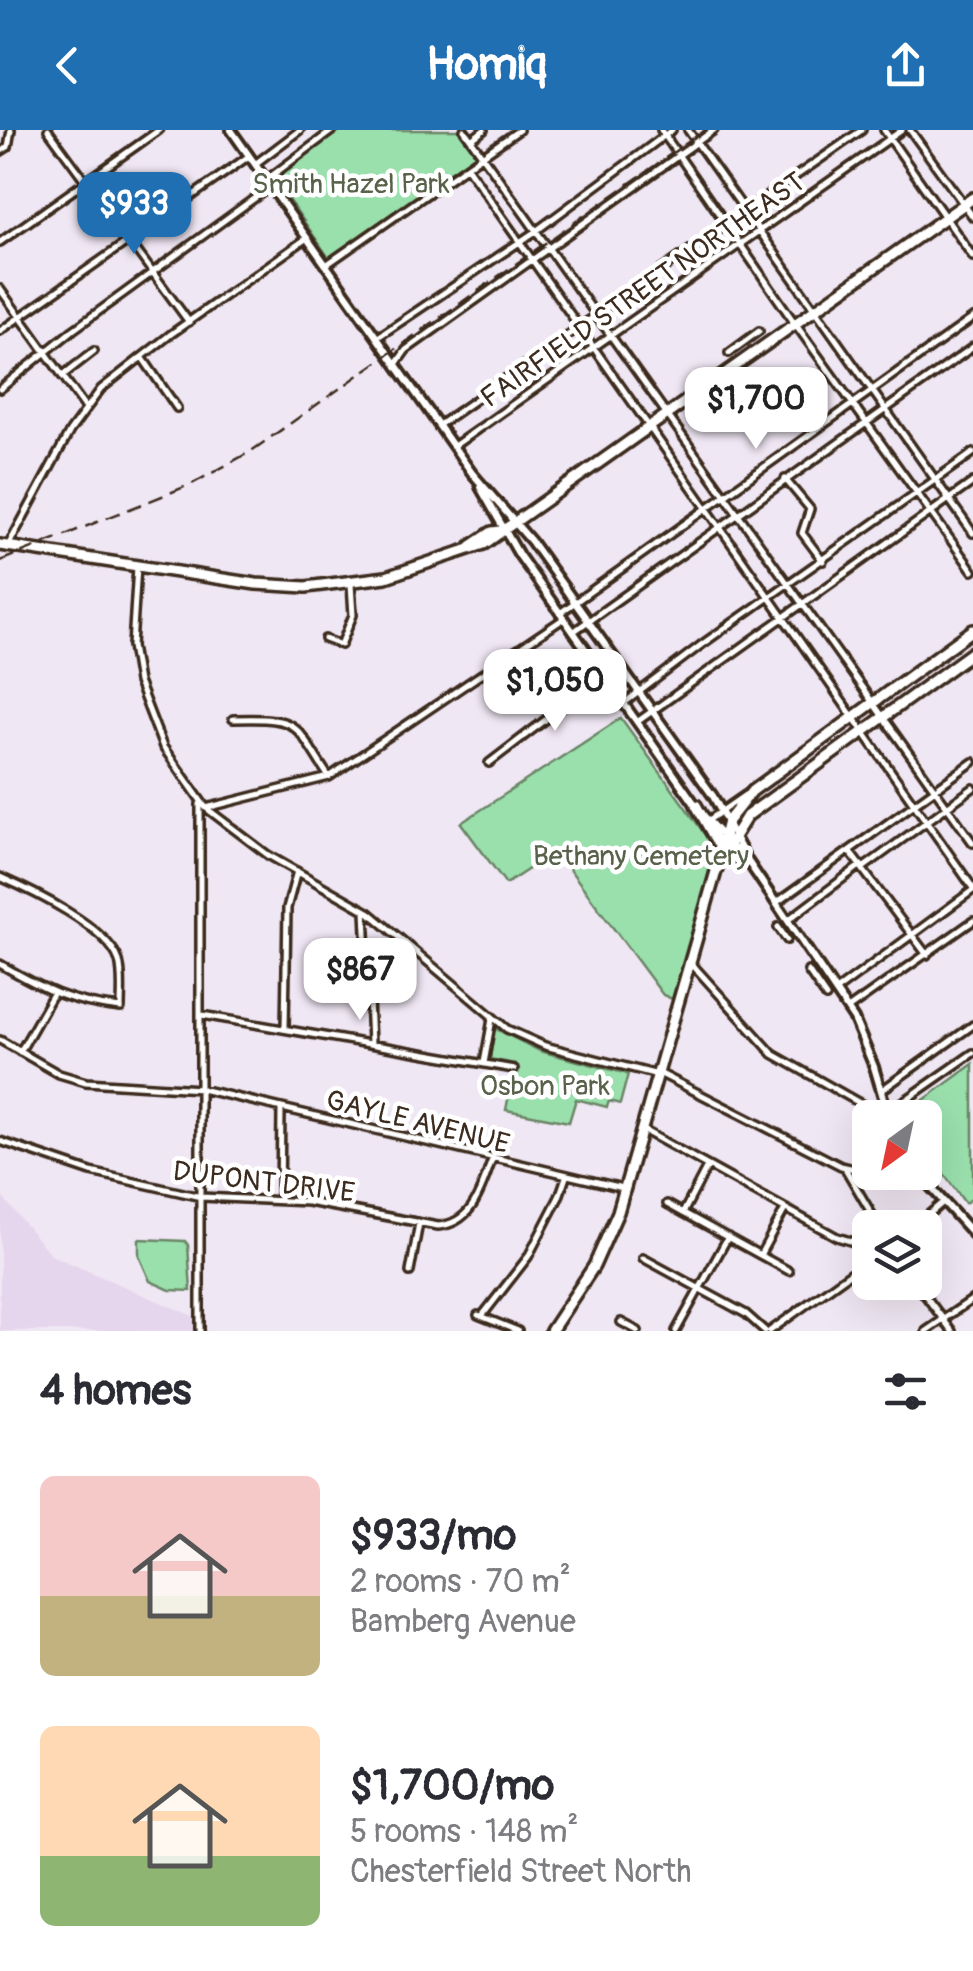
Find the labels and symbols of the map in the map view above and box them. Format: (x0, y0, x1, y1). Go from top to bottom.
street label: FAIRFIELD STREET NORTHEAST (474, 165, 812, 416)
park label: Smith Hazel Park (252, 167, 450, 202)
pin: $933 (75, 172, 193, 257)
pin: $1,700 (675, 367, 837, 452)
pin: $1,050 (474, 649, 636, 734)
park label: Bethany Cemetery (533, 839, 749, 874)
pin: $867 (301, 938, 419, 1023)
park label: Osbon Park (480, 1069, 610, 1104)
street label: GAYLE AVENUE (322, 1083, 513, 1162)
north arrow (852, 1100, 942, 1190)
street label: DUPONT DRIVE (171, 1154, 357, 1211)

